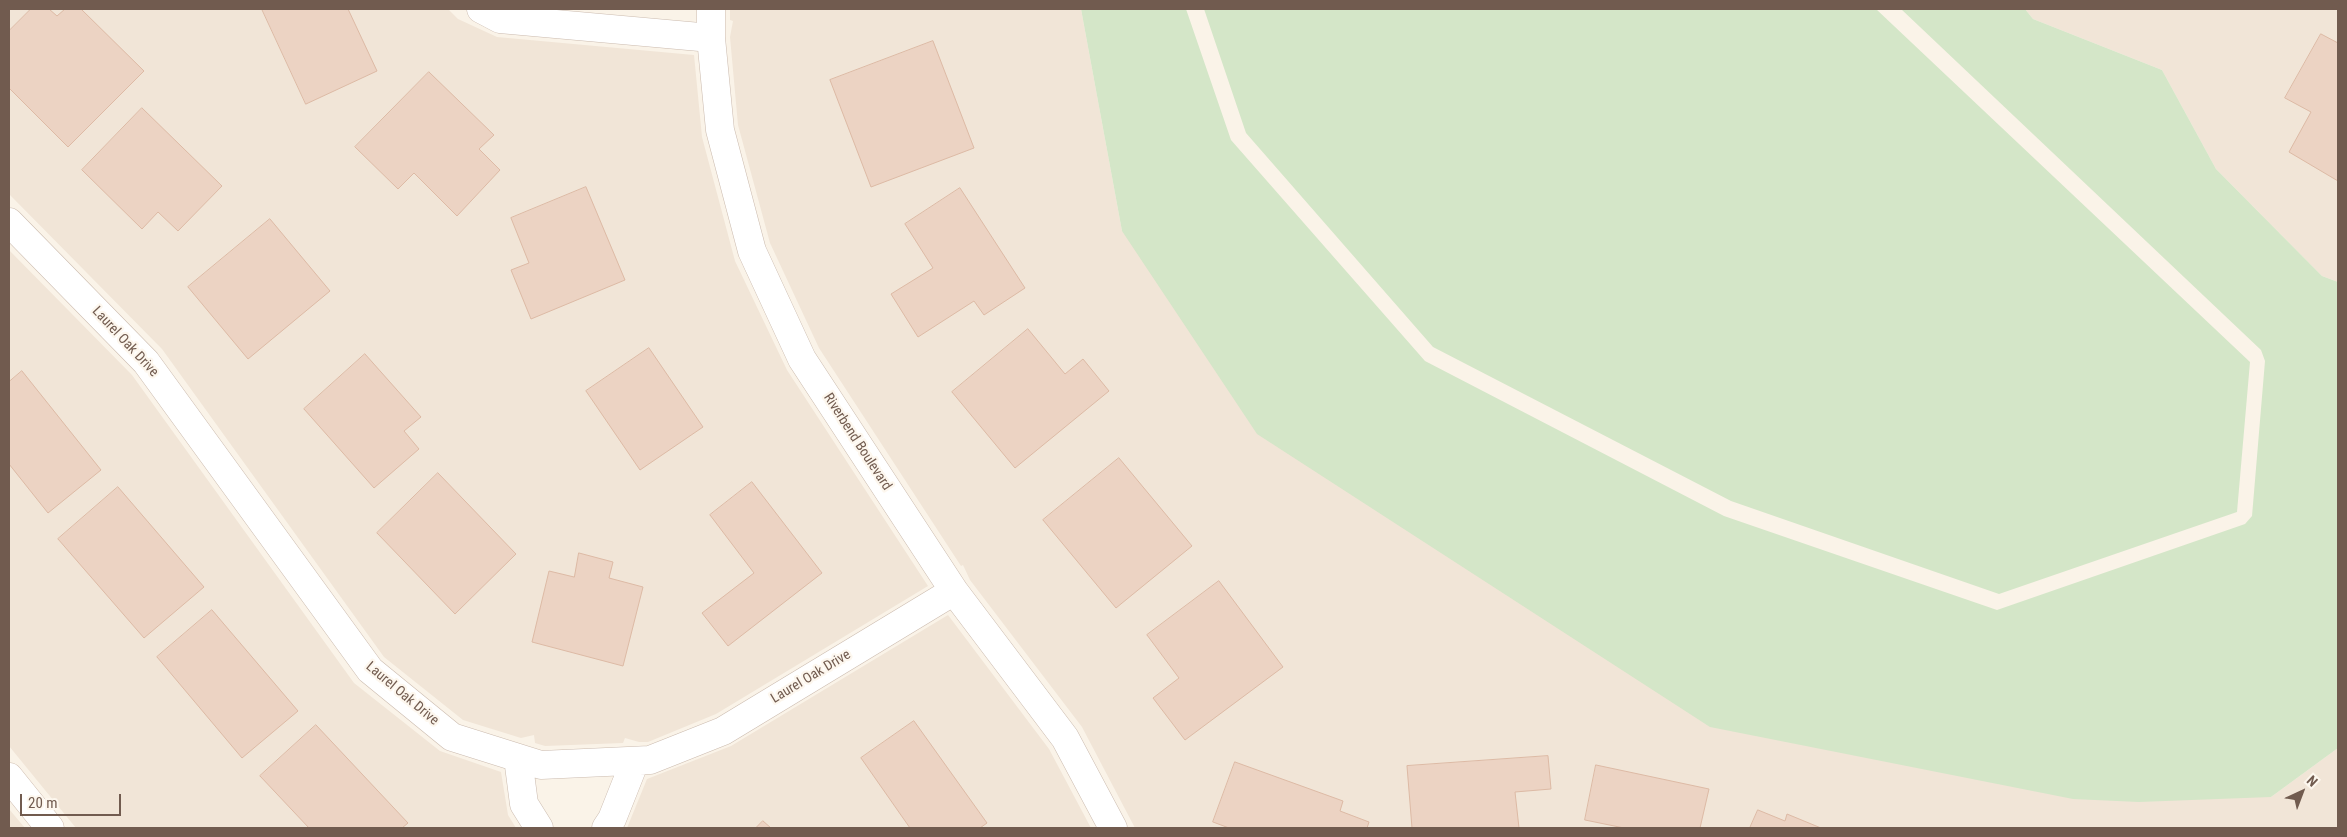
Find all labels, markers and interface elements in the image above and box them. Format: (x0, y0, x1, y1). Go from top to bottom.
street label: Laurel Oak Drive (88, 303, 162, 381)
street label: Riverbend Boulevard (819, 390, 895, 494)
street label: Laurel Oak Drive (768, 647, 854, 707)
street label: Laurel Oak Drive (362, 659, 442, 729)
north arrow (2277, 767, 2327, 817)
text: N (2304, 772, 2321, 790)
scale bar (22, 784, 124, 816)
text: 20 m (28, 794, 58, 812)

